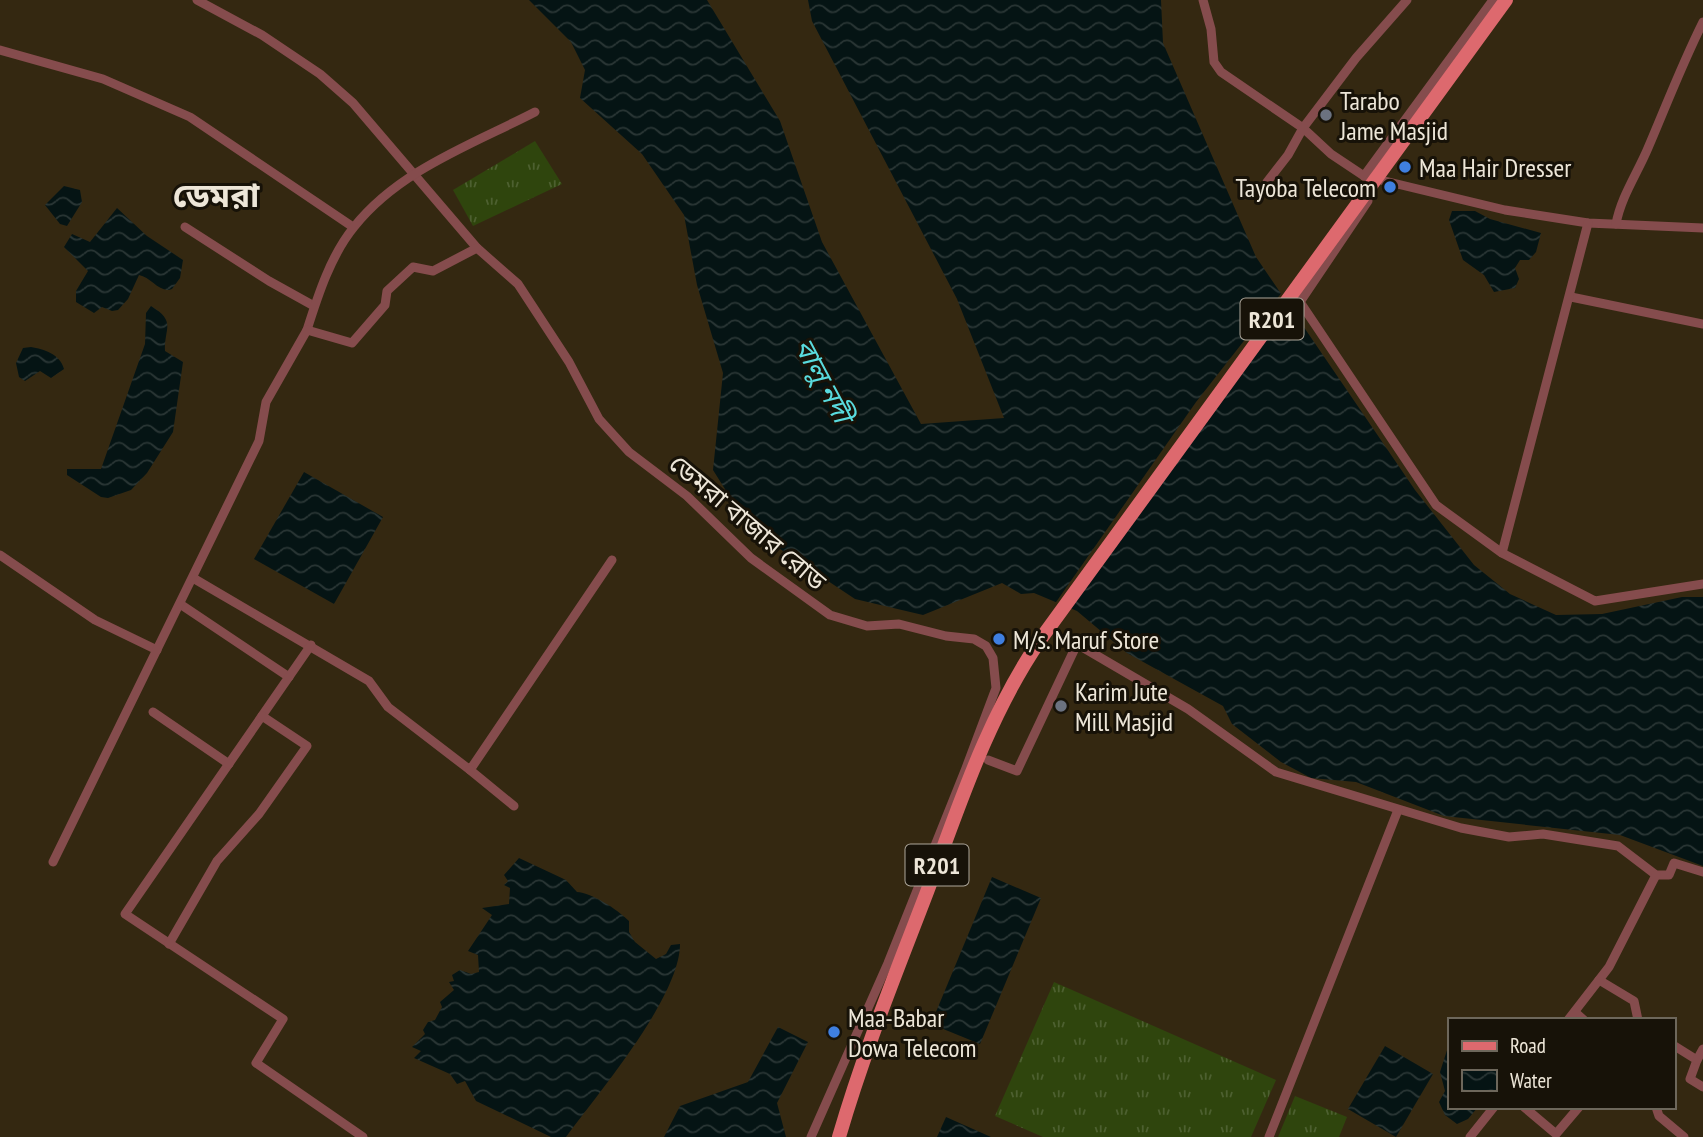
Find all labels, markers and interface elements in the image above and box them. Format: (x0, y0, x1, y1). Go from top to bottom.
place label: Tarabo Jame Masjid (1339, 84, 1448, 147)
marker: Tarabo Jame Masjid (1318, 107, 1334, 123)
place label: Maa Hair Dresser (1419, 151, 1571, 184)
marker: Maa Hair Dresser (1397, 159, 1413, 175)
place label: Tayoba Telecom (1235, 171, 1376, 204)
district label: ডেমরা (173, 173, 260, 216)
marker: Tayoba Telecom (1382, 179, 1398, 195)
road number: R201 (1240, 298, 1304, 340)
water label: বালু নদী (786, 331, 864, 433)
street label: ডেমরা বাজার রোড (663, 447, 834, 598)
place label: M/s. Maruf Store (1013, 623, 1159, 656)
marker: M/s. Maruf Store (991, 631, 1007, 647)
place label: Karim Jute Mill Masjid (1075, 675, 1173, 738)
marker: Karim Jute Mill Masjid (1053, 698, 1069, 714)
road number: R201 (906, 844, 968, 886)
place label: Maa-Babar Dowa Telecom (848, 1001, 976, 1064)
legend (1448, 1018, 1675, 1109)
marker: Maa-Babar Dowa Telecom (826, 1024, 842, 1040)
text: Road (1510, 1032, 1546, 1059)
text: Water (1510, 1067, 1552, 1094)

